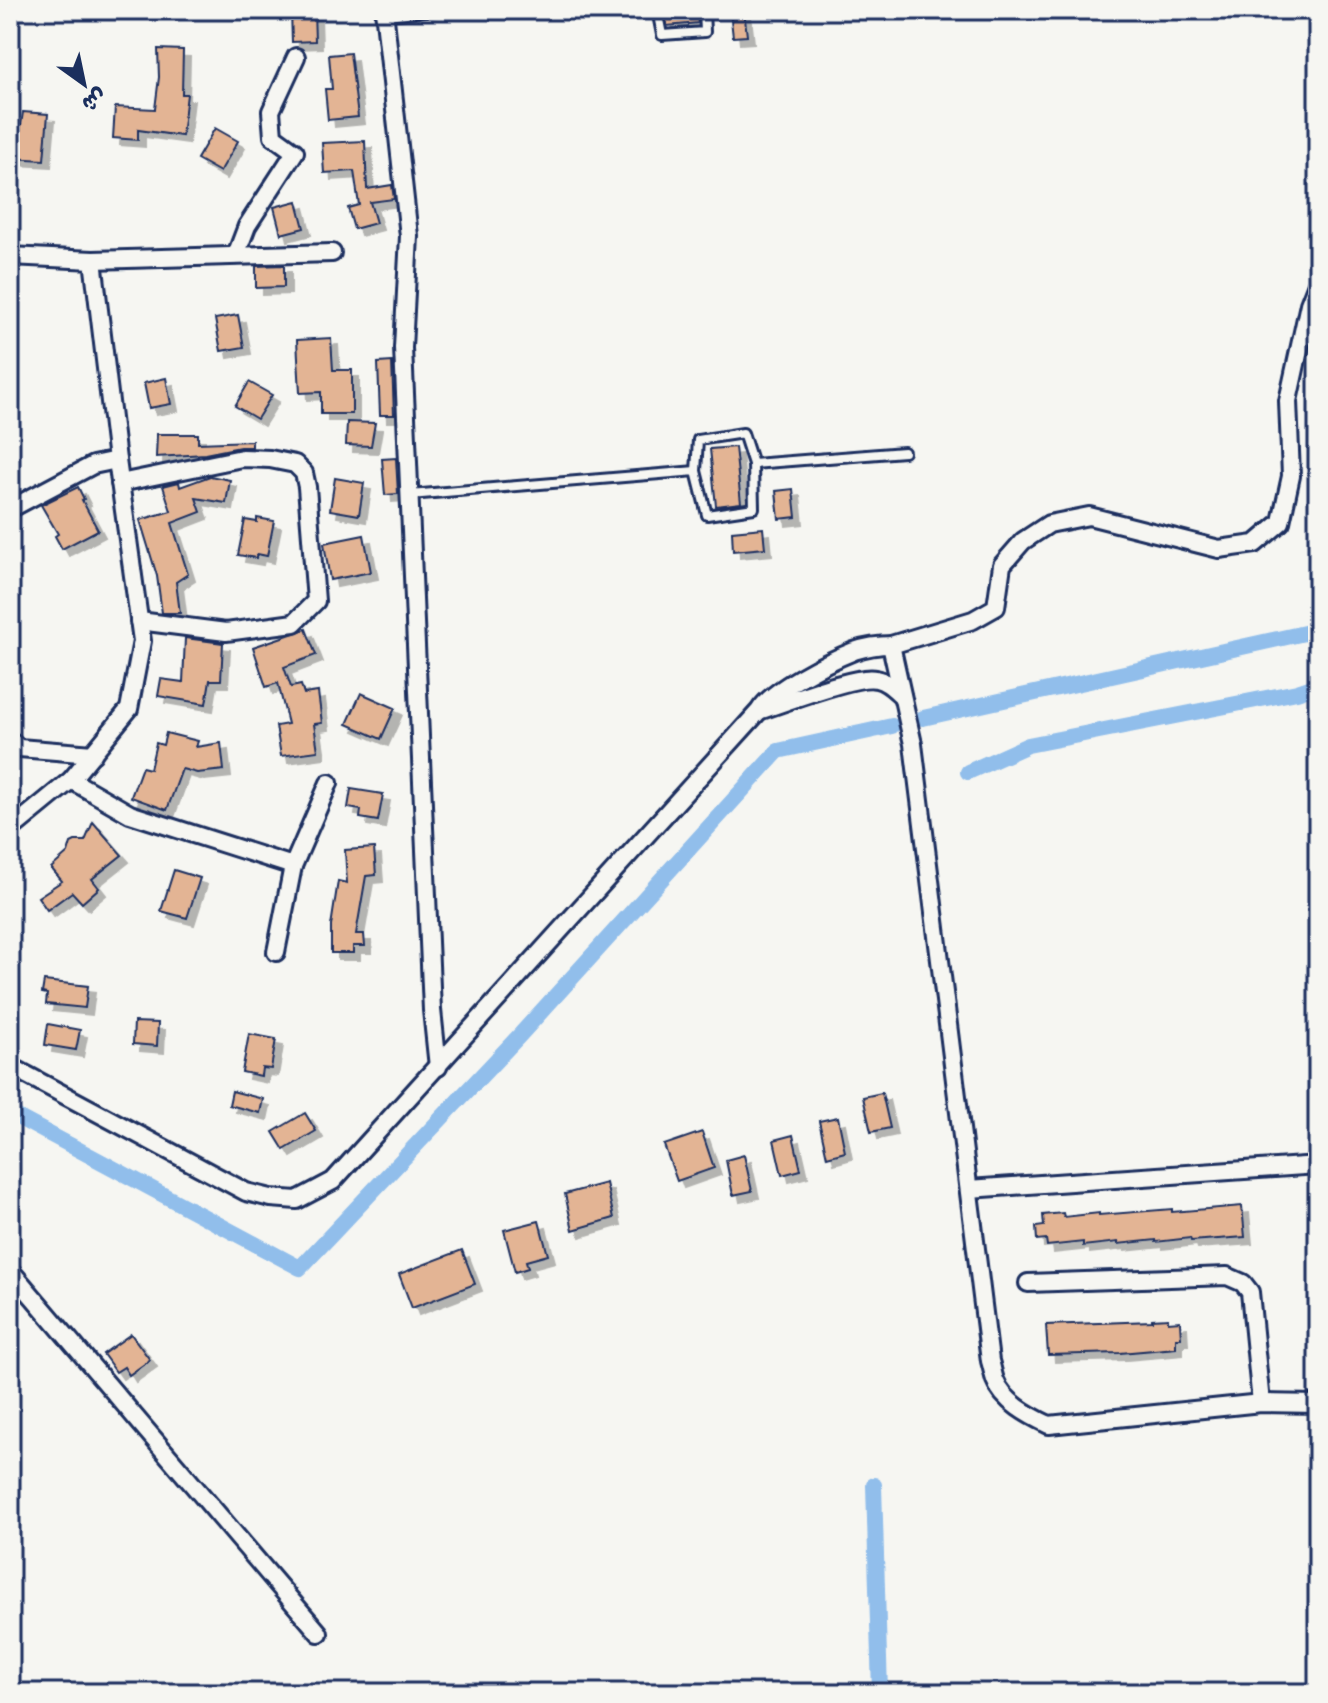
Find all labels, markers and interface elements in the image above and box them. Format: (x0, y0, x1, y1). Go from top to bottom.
north arrow (44, 44, 124, 124)
text: ش (74, 78, 112, 117)

